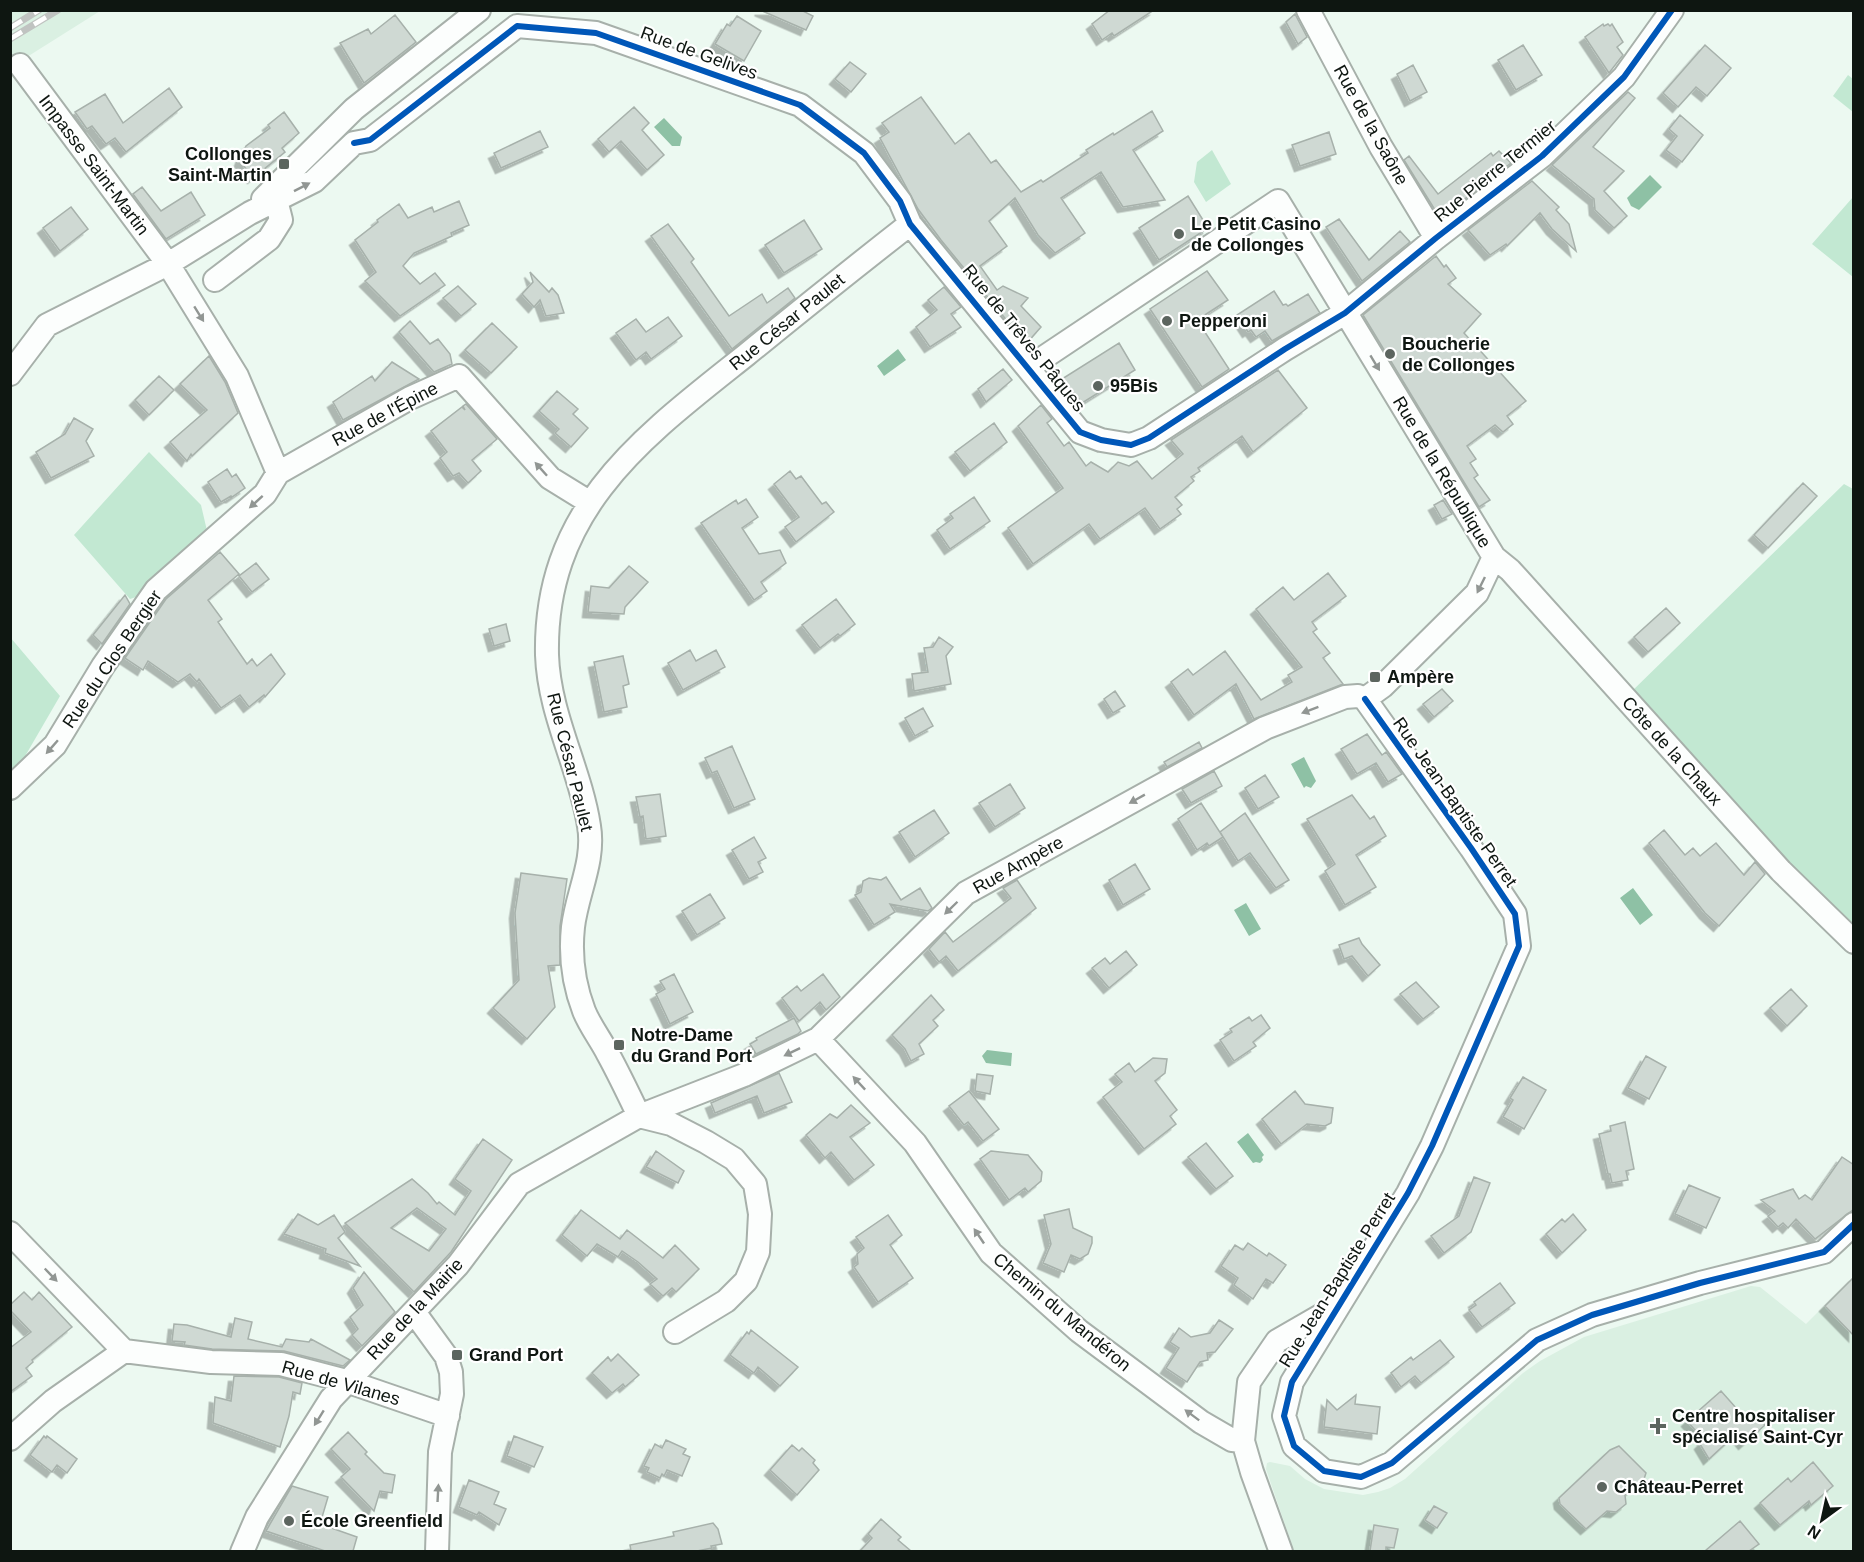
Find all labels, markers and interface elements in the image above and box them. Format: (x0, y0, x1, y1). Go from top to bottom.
street label: Rue de Gelives (638, 23, 760, 83)
street label: Rue de la Saône (1330, 62, 1412, 188)
street label: Impasse Saint-Martin (35, 91, 153, 239)
street label: Rue Pierre Termier (1430, 116, 1560, 226)
place label: Collonges Saint-Martin (168, 144, 272, 185)
marker: Collonges Saint-Martin (277, 157, 291, 171)
one-way arrow (293, 182, 310, 192)
place label: Le Petit Casino de Collonges (1191, 214, 1321, 255)
marker: Le Petit Casino de Collonges (1172, 227, 1186, 241)
street label: Rue de Trêves Pâques (959, 261, 1089, 415)
street label: Rue César Paulet (725, 270, 849, 374)
one-way arrow (193, 306, 204, 322)
place label: Pepperoni (1179, 311, 1267, 331)
marker: Pepperoni (1160, 314, 1174, 328)
place label: Boucherie de Collonges (1402, 334, 1515, 375)
marker: Boucherie de Collonges (1383, 347, 1397, 361)
one-way arrow (1370, 355, 1381, 371)
place label: 95Bis (1110, 376, 1158, 396)
street label: Rue de l'Épine (329, 378, 441, 450)
marker: 95Bis (1091, 379, 1105, 393)
street label: Rue de la République (1389, 393, 1495, 551)
one-way arrow (535, 462, 548, 477)
one-way arrow (248, 495, 263, 509)
one-way arrow (1476, 576, 1485, 593)
street label: Rue du Clos Bergier (58, 586, 166, 732)
place label: Ampère (1387, 667, 1454, 687)
marker: Ampère (1368, 670, 1382, 684)
street label: Rue César Paulet (543, 691, 597, 833)
street label: Côte de la Chaux (1618, 693, 1726, 809)
one-way arrow (1301, 706, 1319, 715)
street label: Rue Jean-Baptiste Perret (1389, 713, 1521, 891)
one-way arrow (46, 739, 59, 754)
one-way arrow (1129, 794, 1145, 805)
street label: Rue Ampère (969, 832, 1067, 898)
one-way arrow (945, 900, 959, 914)
place label: Notre-Dame du Grand Port (631, 1025, 752, 1066)
marker: Notre-Dame du Grand Port (612, 1038, 626, 1052)
one-way arrow (783, 1046, 801, 1056)
one-way arrow (852, 1076, 866, 1091)
street label: Rue Jean-Baptiste Perret (1275, 1189, 1399, 1371)
one-way arrow (973, 1229, 985, 1245)
street label: Chemin du Mandéron (989, 1249, 1135, 1375)
street label: Rue de la Mairie (363, 1254, 467, 1364)
one-way arrow (44, 1267, 57, 1282)
place label: Grand Port (469, 1345, 563, 1365)
marker: Grand Port (450, 1348, 464, 1362)
street label: Rue de Vilanes (280, 1357, 402, 1409)
place label: Centre hospitaliser spécialisé Saint-Cyr (1672, 1406, 1843, 1447)
one-way arrow (313, 1409, 324, 1426)
one-way arrow (1185, 1409, 1201, 1421)
marker: Centre hospitaliser spécialisé Saint-Cyr (1649, 1417, 1667, 1435)
place label: Château-Perret (1614, 1477, 1743, 1497)
marker: Château-Perret (1595, 1480, 1609, 1494)
one-way arrow (433, 1484, 442, 1503)
north arrow (1792, 1490, 1852, 1550)
place label: École Greenfield (301, 1510, 443, 1531)
marker: École Greenfield (282, 1514, 296, 1528)
text: N (1805, 1522, 1824, 1542)

